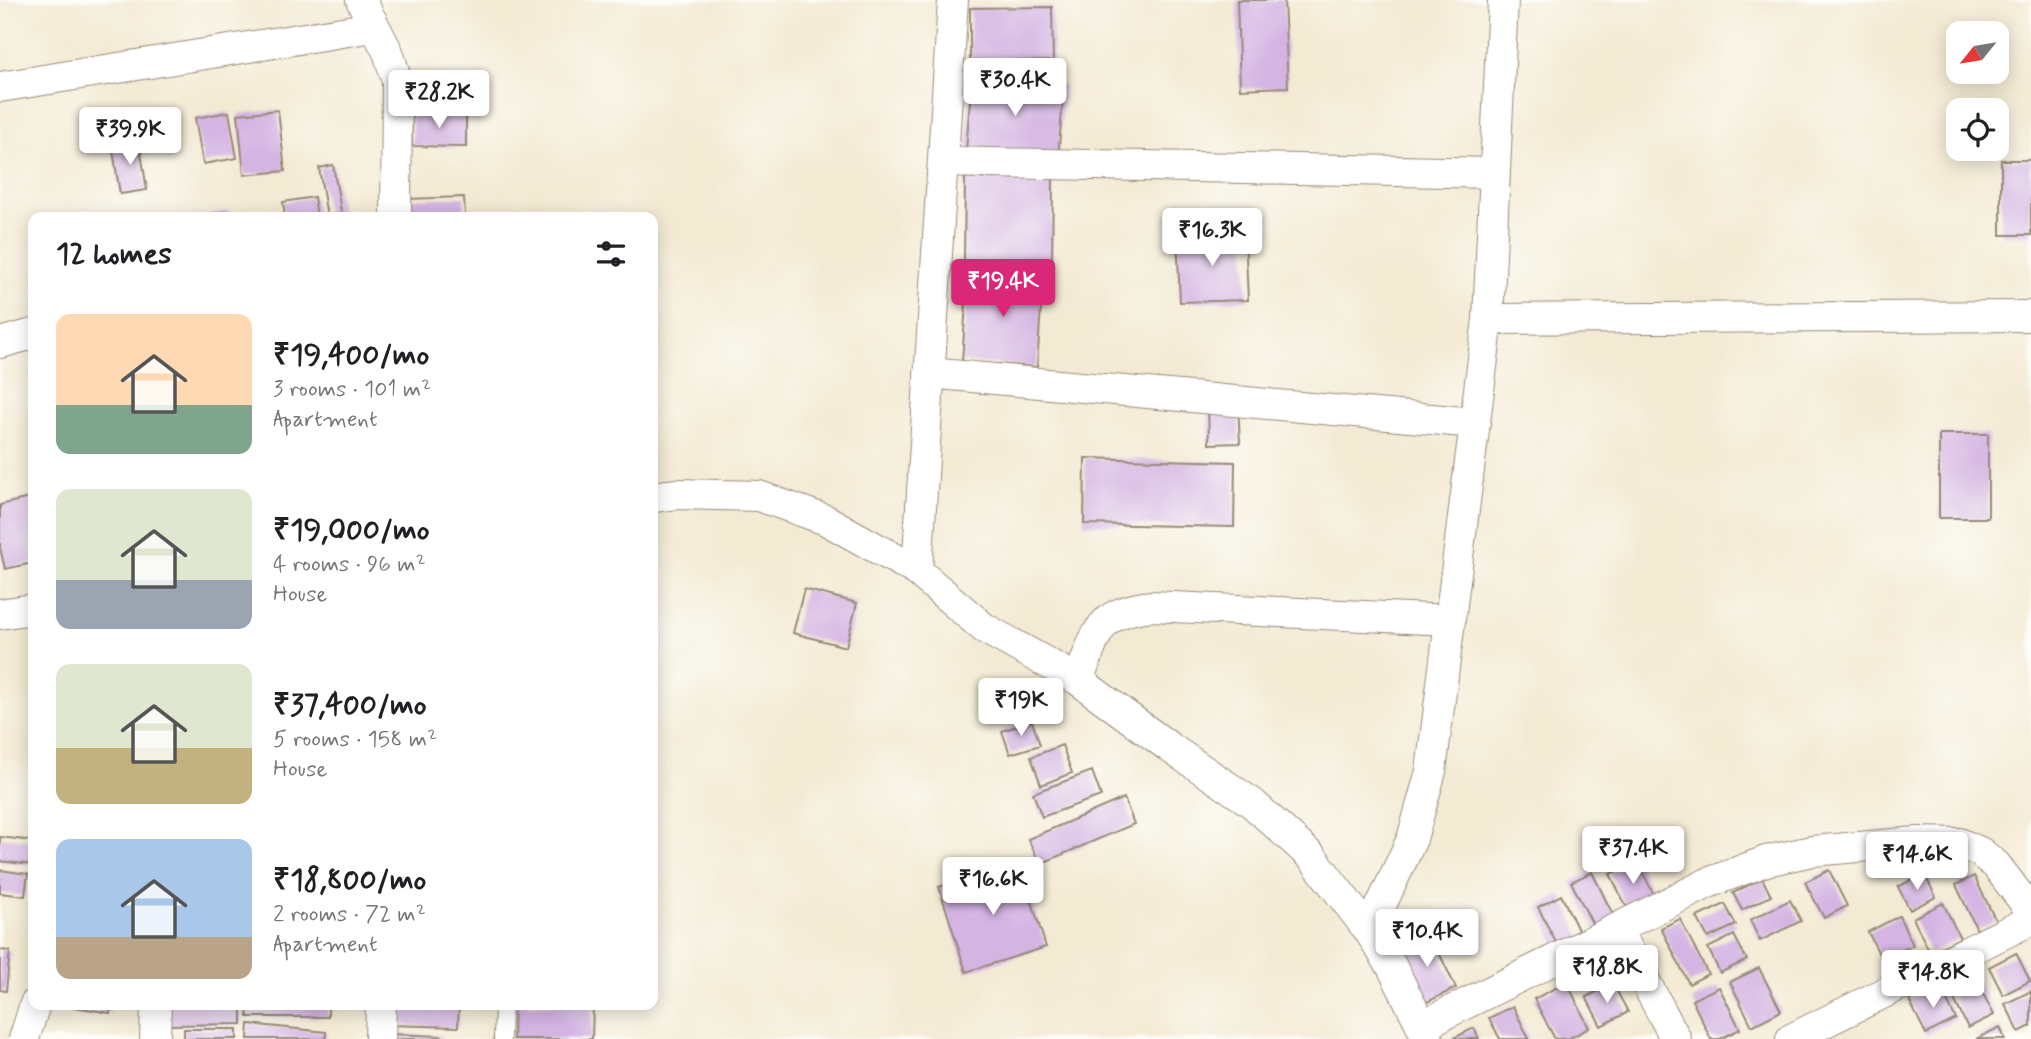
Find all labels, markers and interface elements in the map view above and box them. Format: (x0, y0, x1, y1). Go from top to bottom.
north arrow (1946, 21, 2009, 84)
map controls (1946, 21, 2009, 161)
pin: ₹30.4K (958, 58, 1072, 118)
text: ₹30.4K (979, 66, 1051, 96)
pin: ₹28.2K (382, 71, 496, 130)
text: ₹28.2K (404, 78, 474, 108)
button: locate (1946, 98, 2009, 161)
pin: ₹39.9K (73, 108, 187, 167)
text: ₹39.9K (95, 115, 165, 145)
pin: ₹16.3K (1155, 208, 1269, 268)
text: ₹16.3K (1178, 216, 1246, 246)
text: 12 homes (56, 235, 172, 274)
icon: filters (592, 235, 630, 273)
pin: ₹19.4K (946, 260, 1060, 319)
text: ₹19.4K (967, 267, 1039, 297)
text: ₹19,400/mo (273, 336, 429, 375)
icon: home (112, 342, 196, 426)
text: 3 rooms · 101 m² (273, 375, 431, 405)
text: Apartment (273, 405, 378, 435)
text: ₹19,000/mo (273, 511, 430, 550)
icon: home (112, 517, 196, 601)
text: 4 rooms · 96 m² (273, 550, 426, 580)
text: House (273, 580, 327, 610)
pin: ₹19K (980, 678, 1062, 738)
text: ₹37,400/mo (273, 686, 427, 725)
text: ₹19K (994, 686, 1048, 716)
icon: home (112, 692, 196, 776)
text: 5 rooms · 158 m² (273, 725, 437, 755)
text: House (273, 755, 327, 785)
pin: ₹37.4K (1576, 826, 1690, 886)
pin: ₹14.6K (1860, 832, 1974, 892)
text: ₹37.4K (1598, 834, 1668, 864)
text: ₹14.6K (1882, 840, 1952, 870)
pin: ₹16.6K (936, 858, 1050, 917)
text: ₹18,800/mo (273, 861, 426, 900)
text: ₹16.6K (959, 865, 1027, 895)
icon: home (112, 867, 196, 951)
text: 2 rooms · 72 m² (273, 900, 426, 930)
pin: ₹10.4K (1370, 909, 1484, 969)
text: ₹10.4K (1392, 917, 1462, 947)
text: Apartment (273, 930, 378, 960)
pin: ₹18.8K (1550, 946, 1664, 1005)
pin: ₹14.8K (1876, 950, 1990, 1010)
text: ₹18.8K (1572, 953, 1642, 983)
text: ₹14.8K (1897, 958, 1969, 988)

